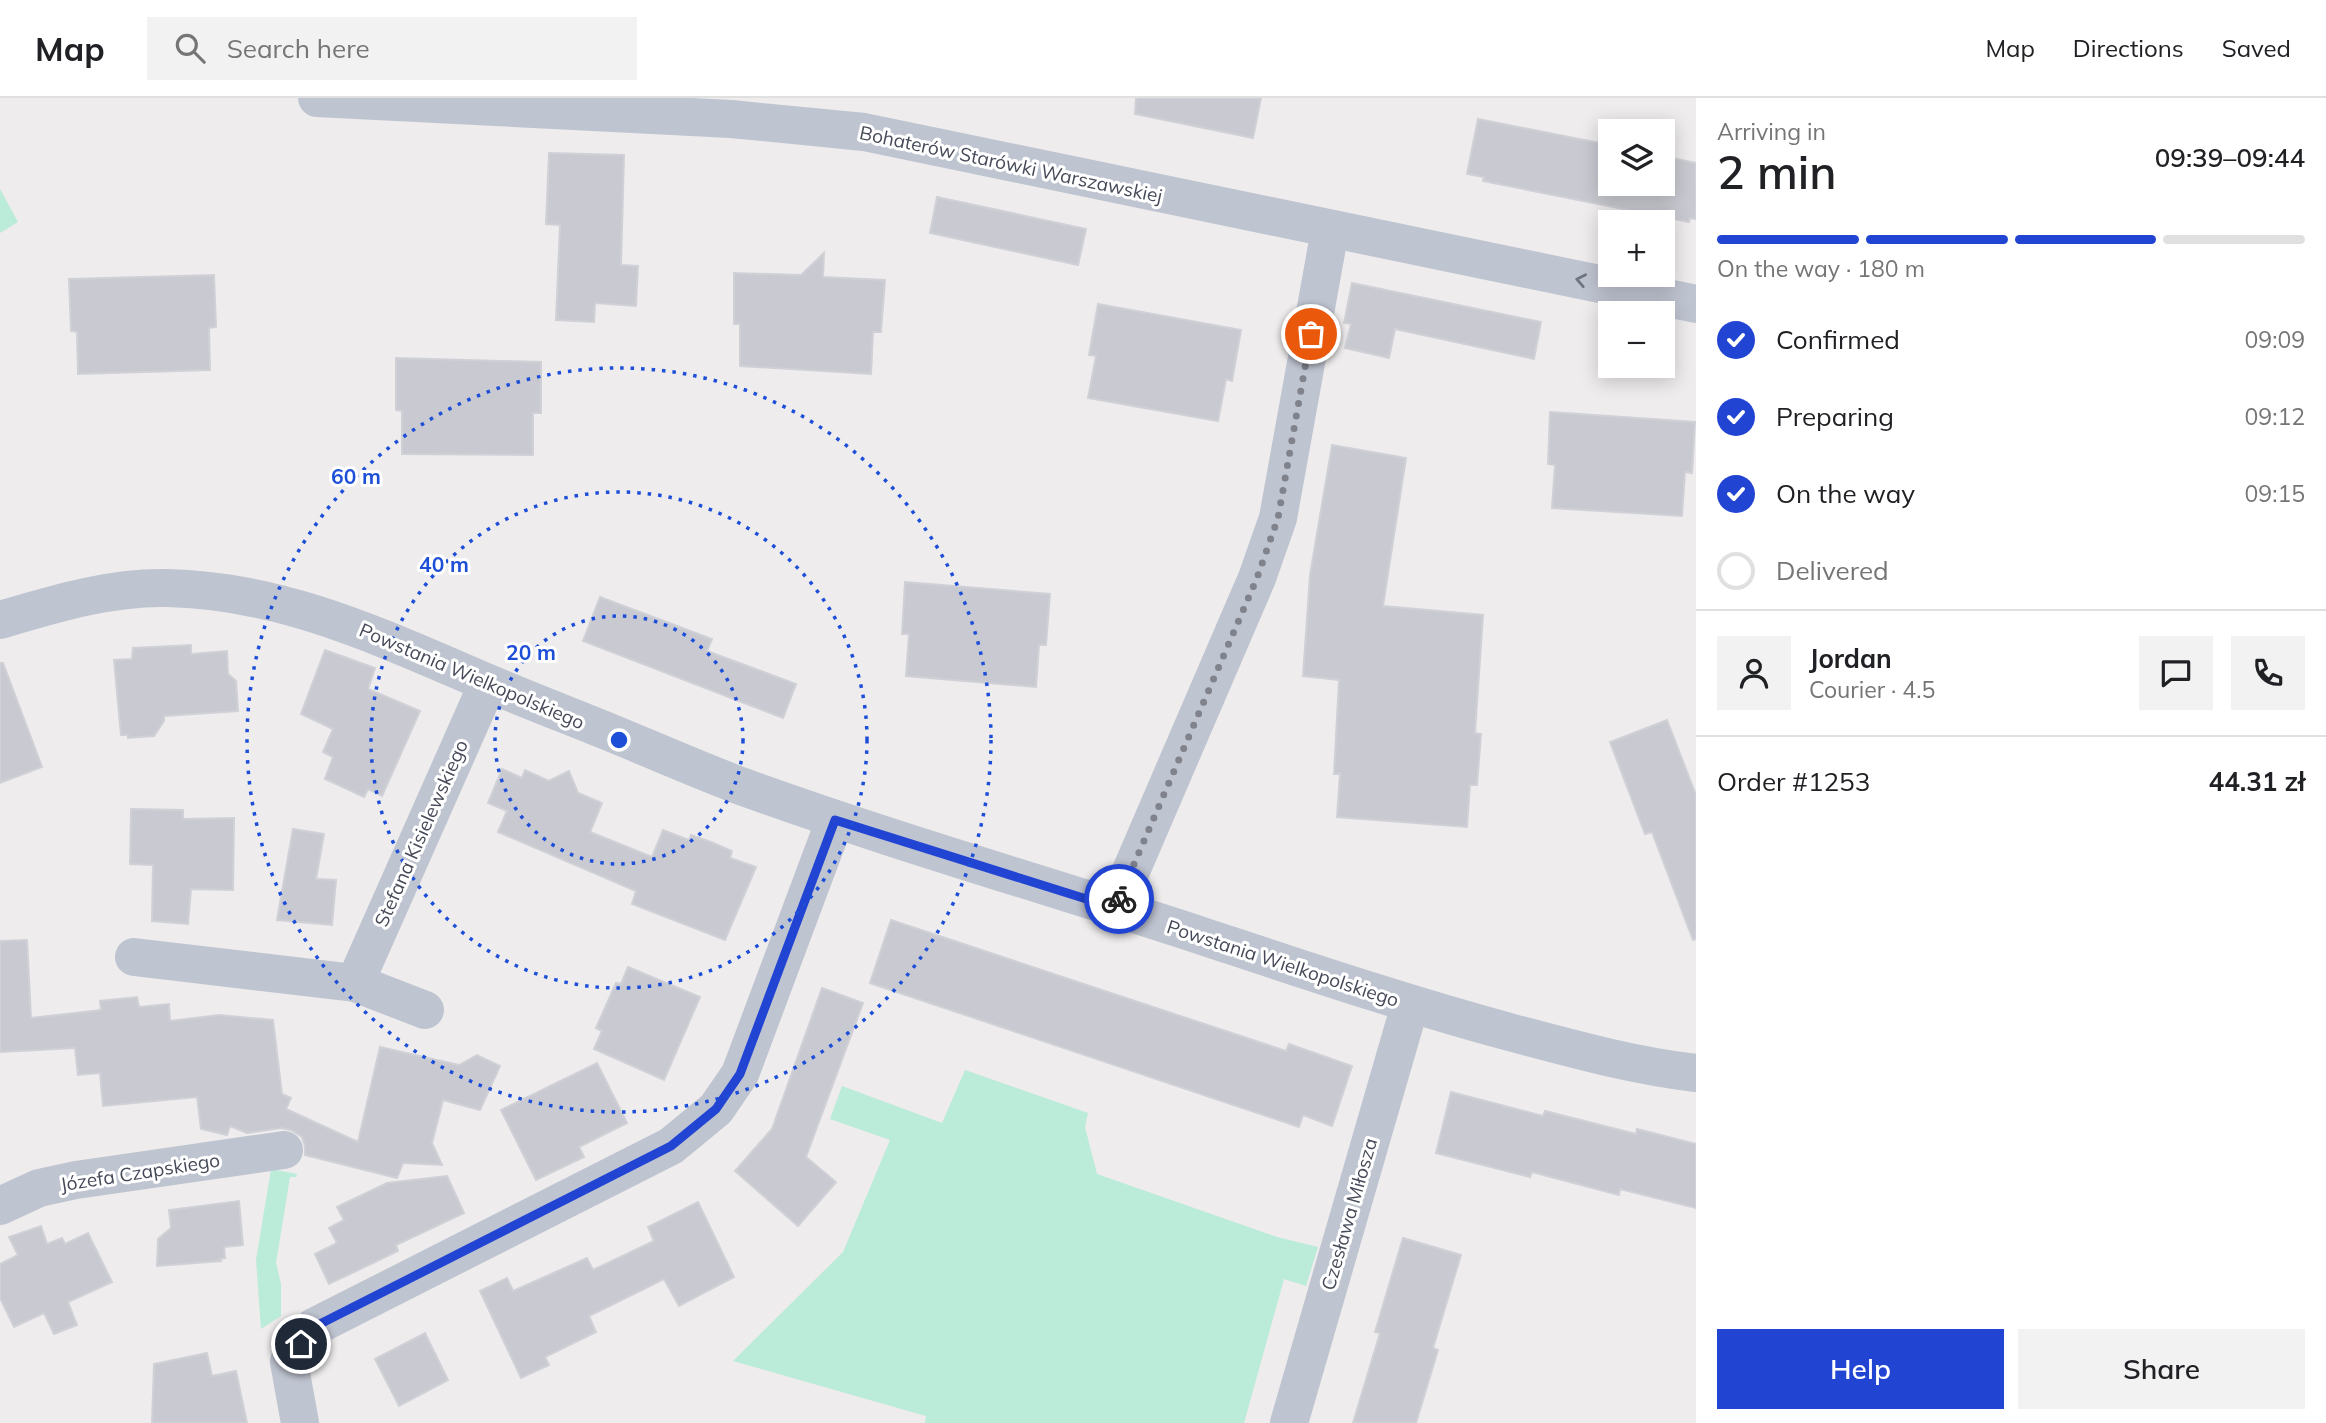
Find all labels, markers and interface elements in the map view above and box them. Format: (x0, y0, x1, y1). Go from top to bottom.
search box (147, 17, 637, 80)
text: Map (35, 28, 105, 69)
icon: search (171, 29, 209, 67)
text: Search here (227, 32, 370, 65)
text: Map (1985, 33, 2035, 63)
text: Directions (2073, 33, 2184, 63)
text: Saved (2222, 33, 2291, 63)
text: Arriving in (1717, 117, 1826, 146)
map controls (1598, 119, 1675, 378)
button: layers (1598, 119, 1675, 196)
street label: Bohaterów Starówki Warszawskiej (857, 120, 1165, 208)
text: 09:39–09:44 (2155, 141, 2305, 174)
text: 2 min (1717, 143, 1836, 201)
button: + (1598, 210, 1675, 287)
text: On the way · 180 m (1717, 254, 1925, 283)
one-way arrow (1575, 274, 1587, 289)
button: − (1598, 301, 1675, 378)
pin (1281, 304, 1341, 364)
icon: bag (1292, 315, 1330, 353)
icon: check (1717, 321, 1755, 359)
text: Confirmed (1776, 323, 1900, 356)
text: 09:09 (2245, 325, 2305, 354)
icon: check (1717, 398, 1755, 436)
text: Preparing (1776, 400, 1894, 433)
text: 09:12 (2245, 402, 2305, 431)
text: 60 m (331, 463, 381, 489)
icon: check (1717, 475, 1755, 513)
text: On the way (1776, 477, 1915, 510)
text: 09:15 (2245, 479, 2305, 508)
text: 40 m (419, 551, 469, 577)
text: Delivered (1776, 554, 1889, 587)
street label: Powstania Wielkopolskiego (356, 618, 588, 734)
button: person (1717, 636, 1791, 710)
button: chat (2139, 636, 2213, 710)
button: phone (2231, 636, 2305, 710)
text: 20 m (506, 639, 556, 665)
text: Jordan (1809, 642, 1892, 675)
text: Courier · 4.5 (1809, 675, 1935, 704)
centre of rings (607, 728, 631, 752)
street label: Stefana Kisielewskiego (369, 736, 473, 930)
text: Order #1253 (1717, 765, 1870, 798)
text: 44.31 zł (2209, 765, 2305, 798)
courier (1084, 864, 1154, 934)
icon: bike (1100, 880, 1138, 918)
street label: Powstania Wielkopolskiego (1164, 914, 1402, 1012)
street label: Czesława Miłosza (1316, 1135, 1382, 1293)
street label: Józefa Czapskiego (58, 1148, 222, 1196)
pin (271, 1314, 331, 1374)
icon: home (282, 1325, 320, 1363)
button: Help (1717, 1329, 2004, 1409)
button: Share (2018, 1329, 2305, 1409)

